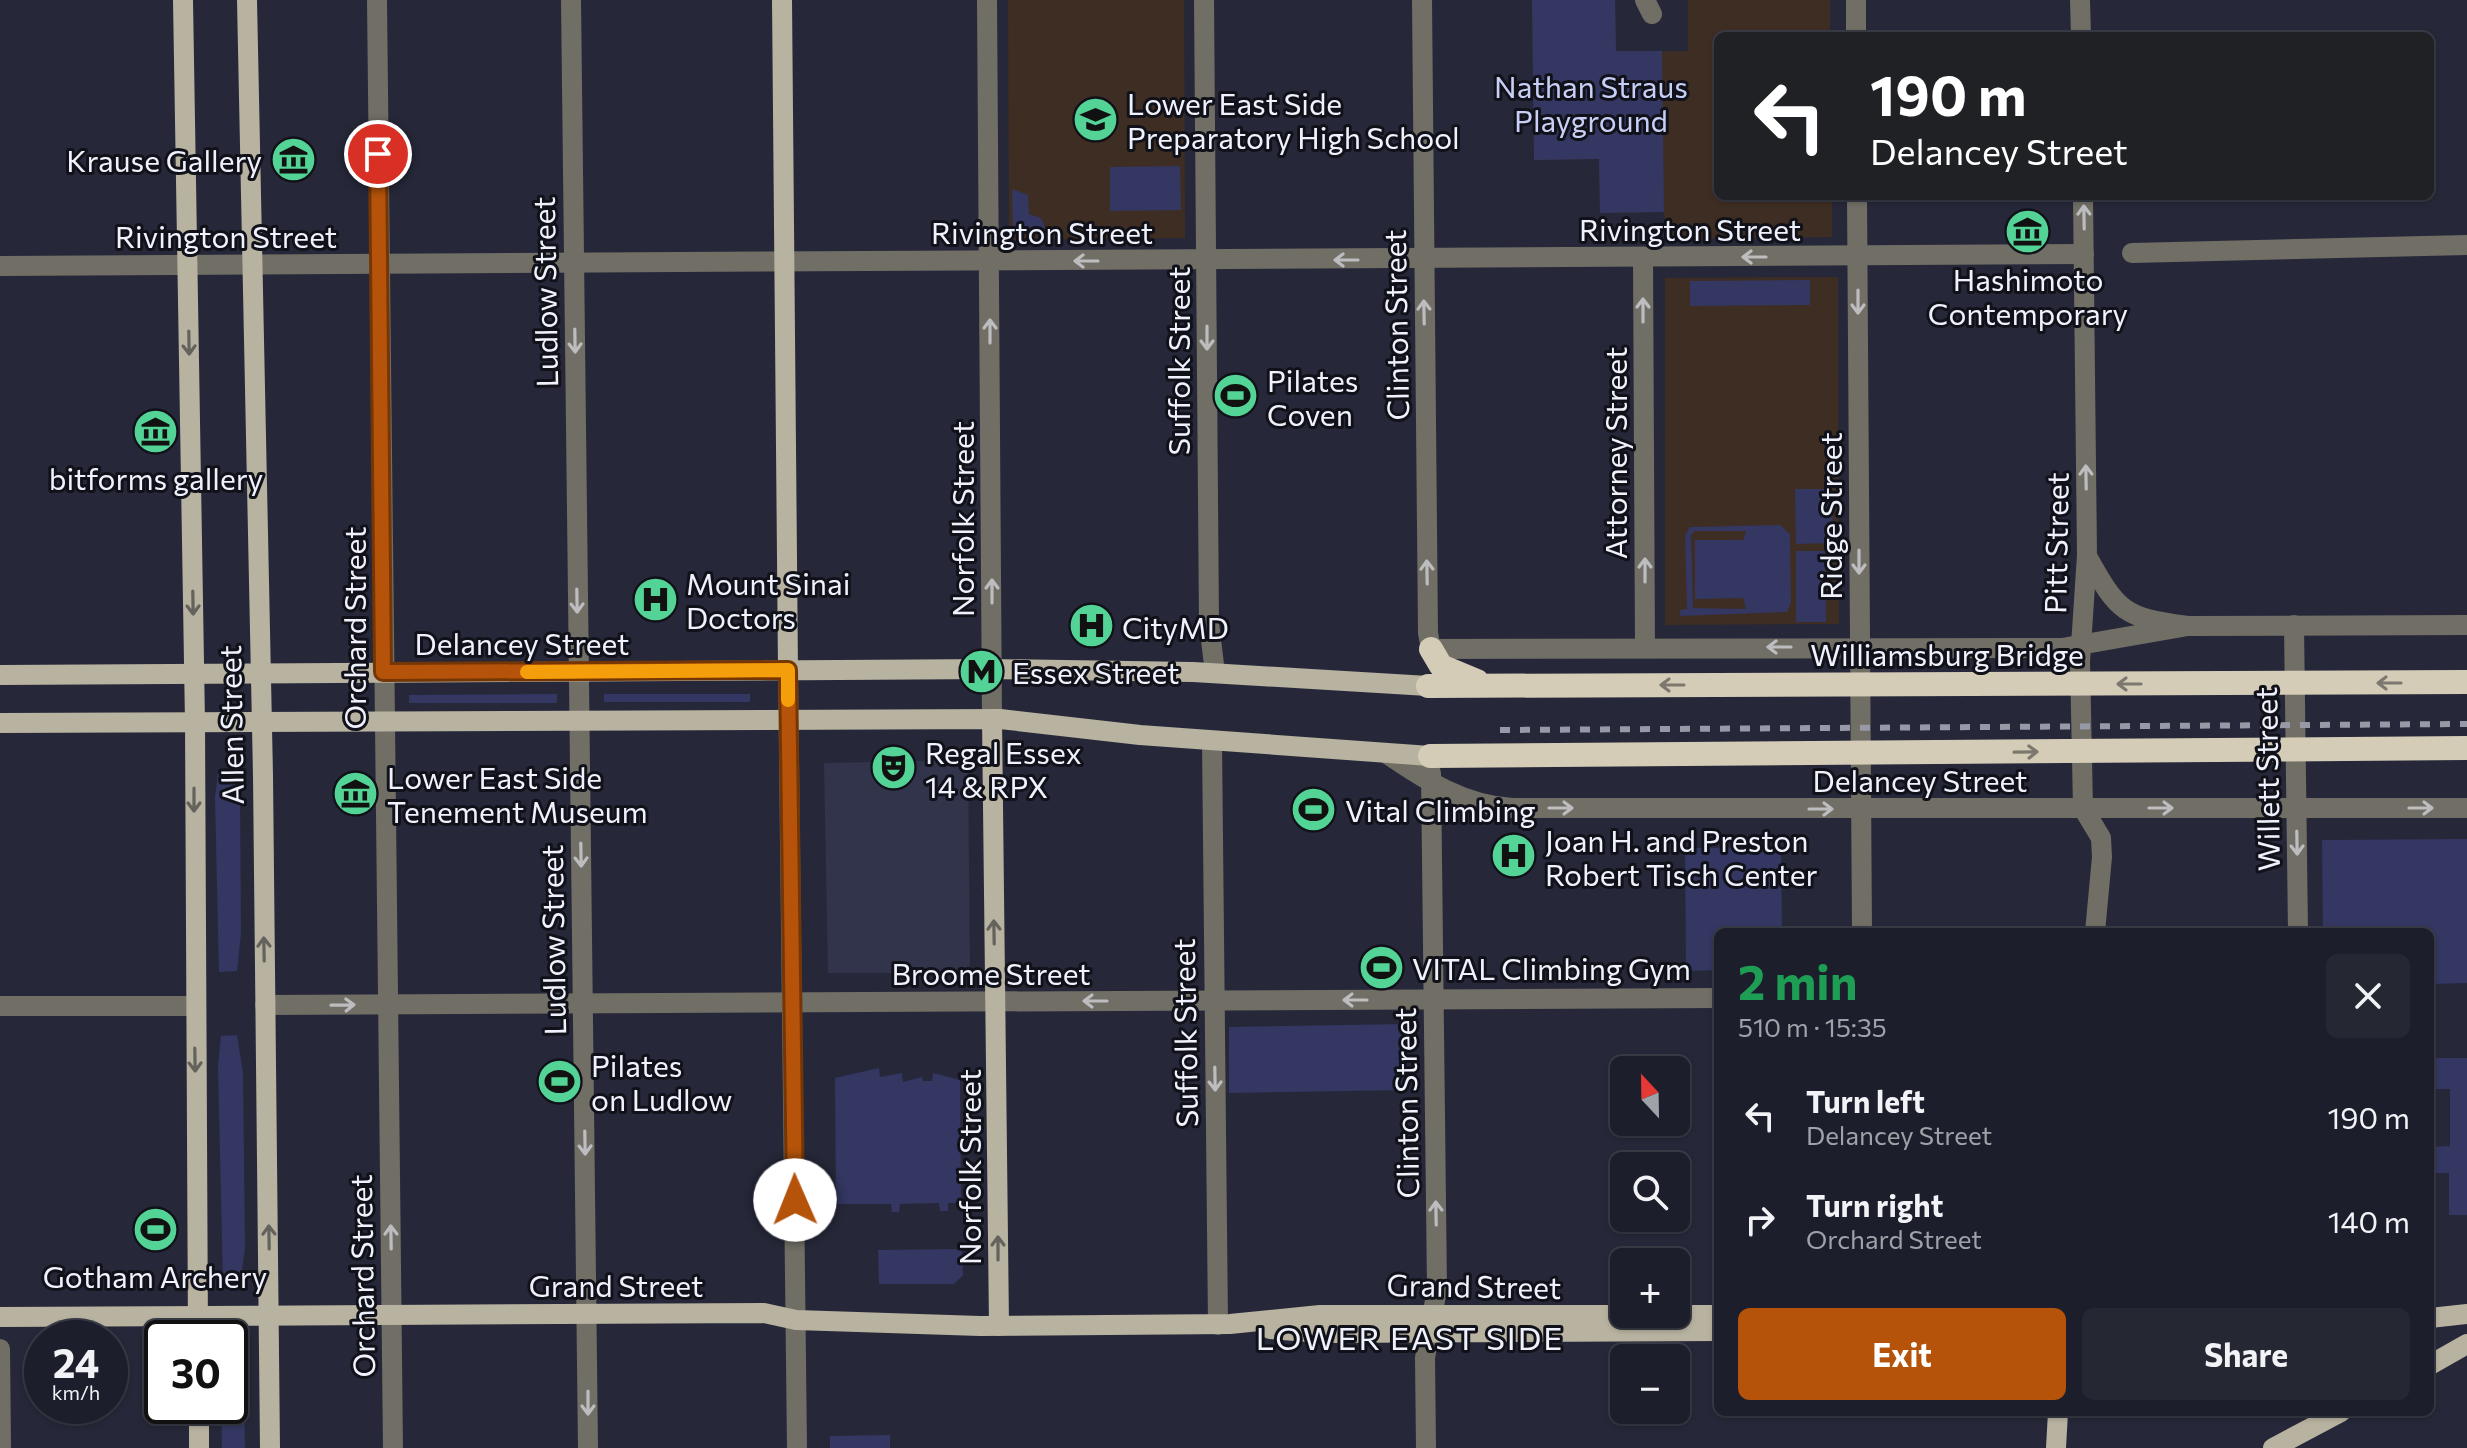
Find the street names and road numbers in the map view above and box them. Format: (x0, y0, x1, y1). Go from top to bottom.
street label: Ludlow Street (524, 196, 564, 388)
street label: Rivington Street (1579, 210, 1801, 247)
street label: Rivington Street (931, 213, 1153, 250)
street label: Rivington Street (115, 217, 337, 254)
street label: Clinton Street (1375, 229, 1415, 421)
street label: Suffolk Street (1159, 267, 1196, 456)
street label: Attorney Street (1596, 347, 1633, 559)
street label: Norfolk Street (943, 421, 980, 617)
street label: Ridge Street (1811, 432, 1848, 600)
street label: Pitt Street (2035, 472, 2075, 614)
street label: Orchard Street (335, 526, 372, 730)
street label: Delancey Street (415, 624, 629, 661)
street label: Williamsburg Bridge (1810, 635, 2084, 672)
street label: Allen Street (210, 645, 250, 805)
street label: Willett Street (2246, 687, 2286, 871)
street label: Delancey Street (1813, 761, 2027, 798)
street label: Ludlow Street (532, 844, 572, 1036)
street label: Suffolk Street (1164, 938, 1204, 1128)
street label: Broome Street (891, 954, 1091, 991)
street label: Clinton Street (1385, 1007, 1425, 1199)
street label: Norfolk Street (950, 1069, 987, 1265)
street label: Orchard Street (341, 1174, 381, 1378)
street label: Grand Street (1386, 1265, 1562, 1305)
street label: Grand Street (529, 1266, 703, 1303)

